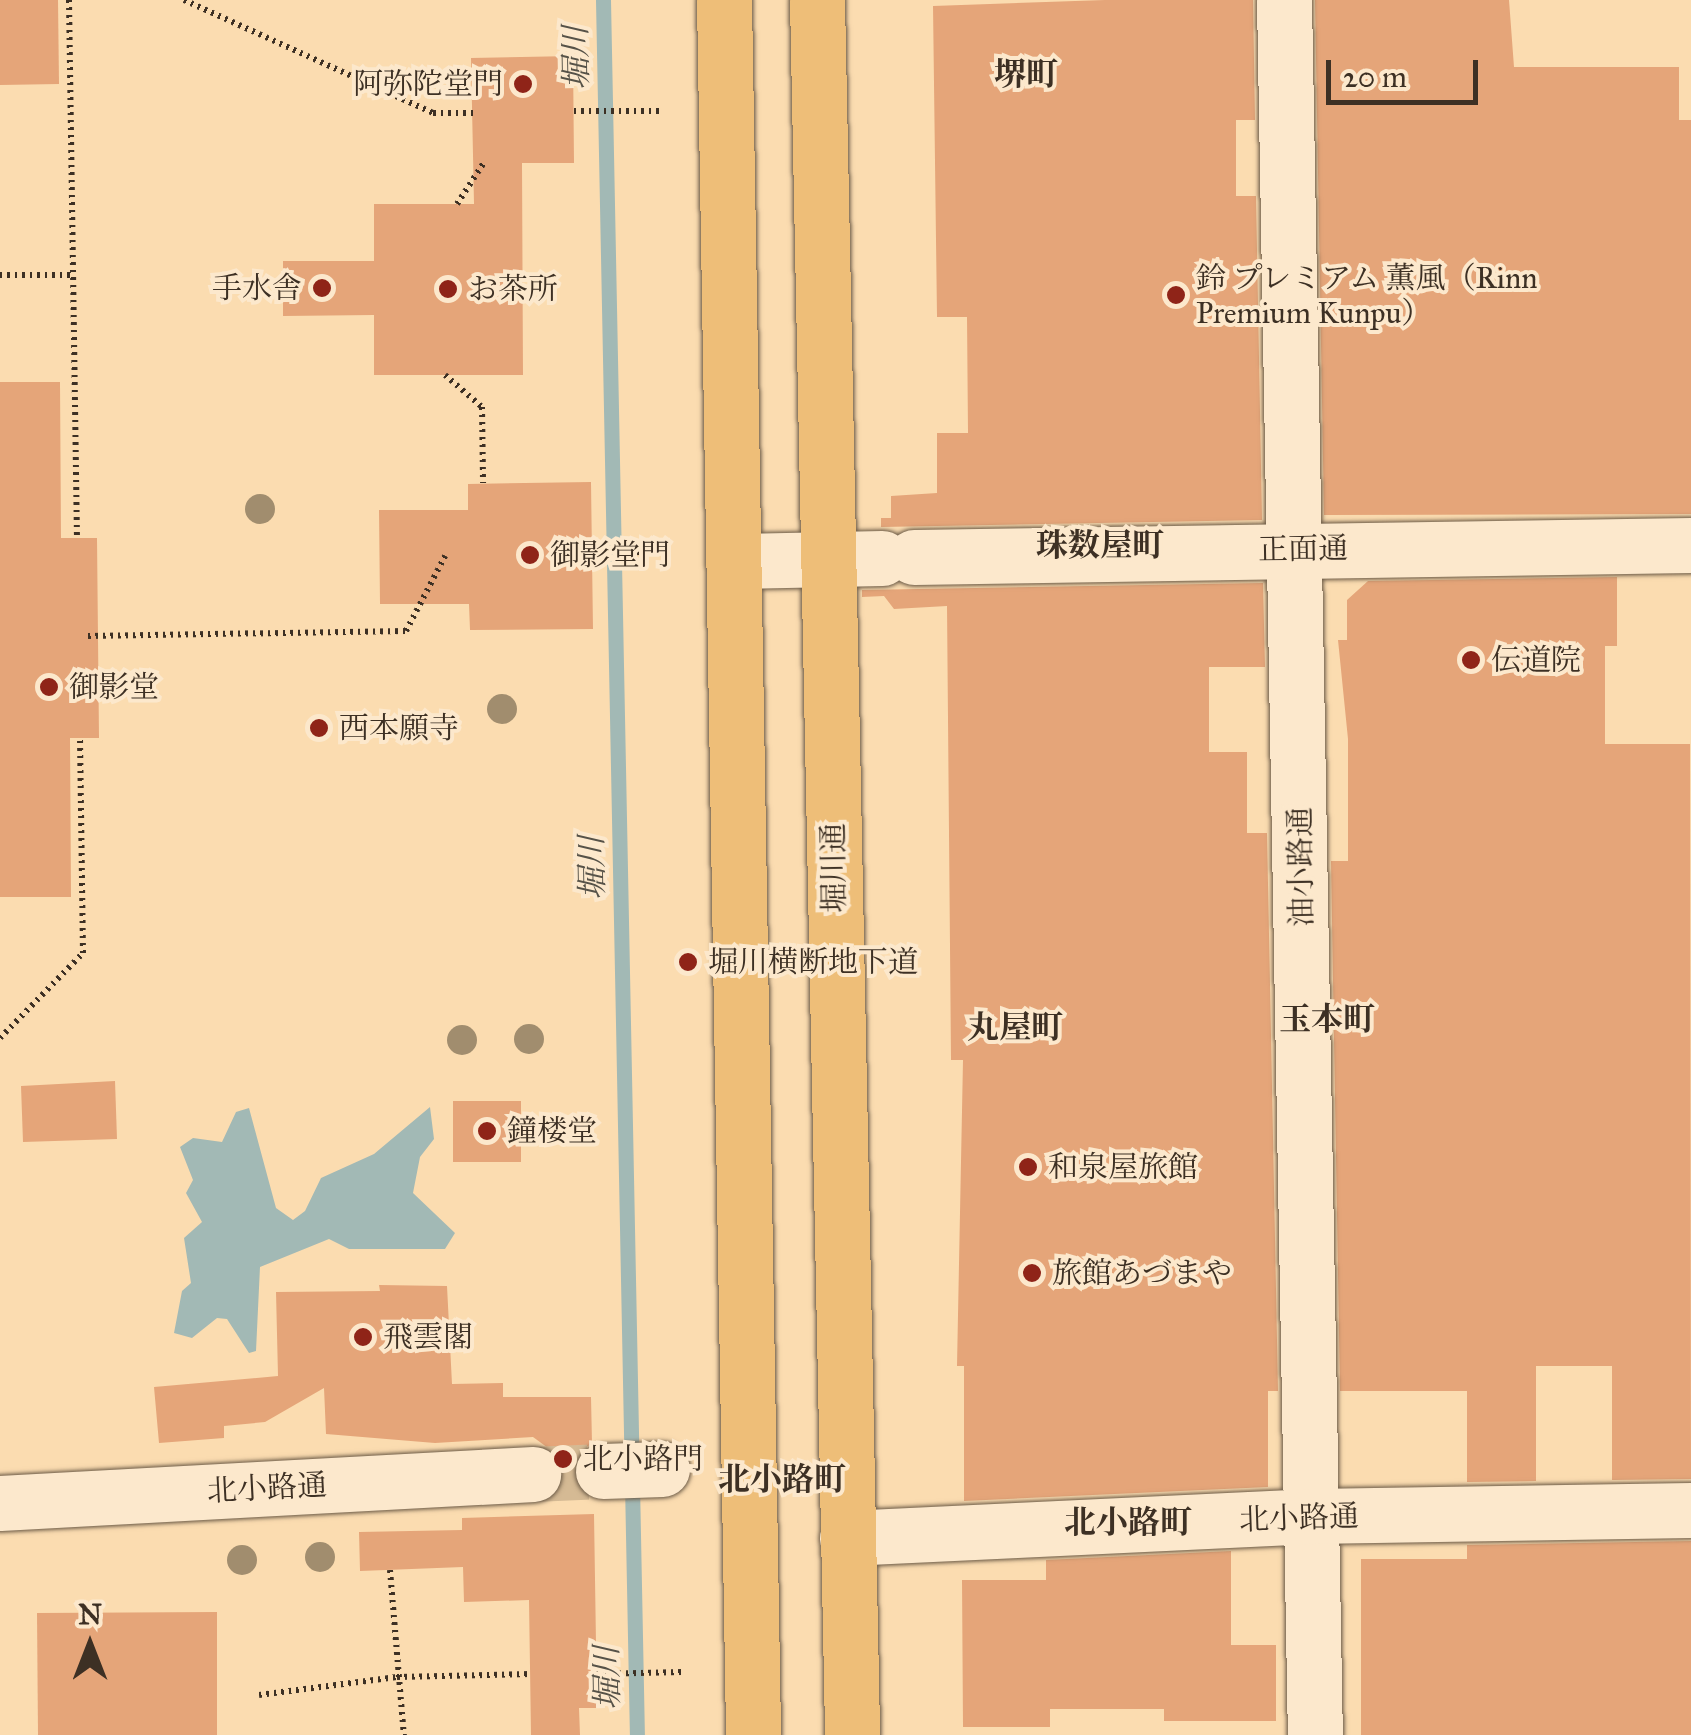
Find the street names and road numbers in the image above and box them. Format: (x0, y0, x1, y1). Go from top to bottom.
street label: 正面通 (1258, 530, 1348, 568)
street label: 油小路通 (1282, 807, 1320, 927)
street label: 堀川通 (815, 823, 853, 913)
street label: 北小路通 (206, 1467, 328, 1509)
street label: 北小路通 (1238, 1498, 1360, 1538)

